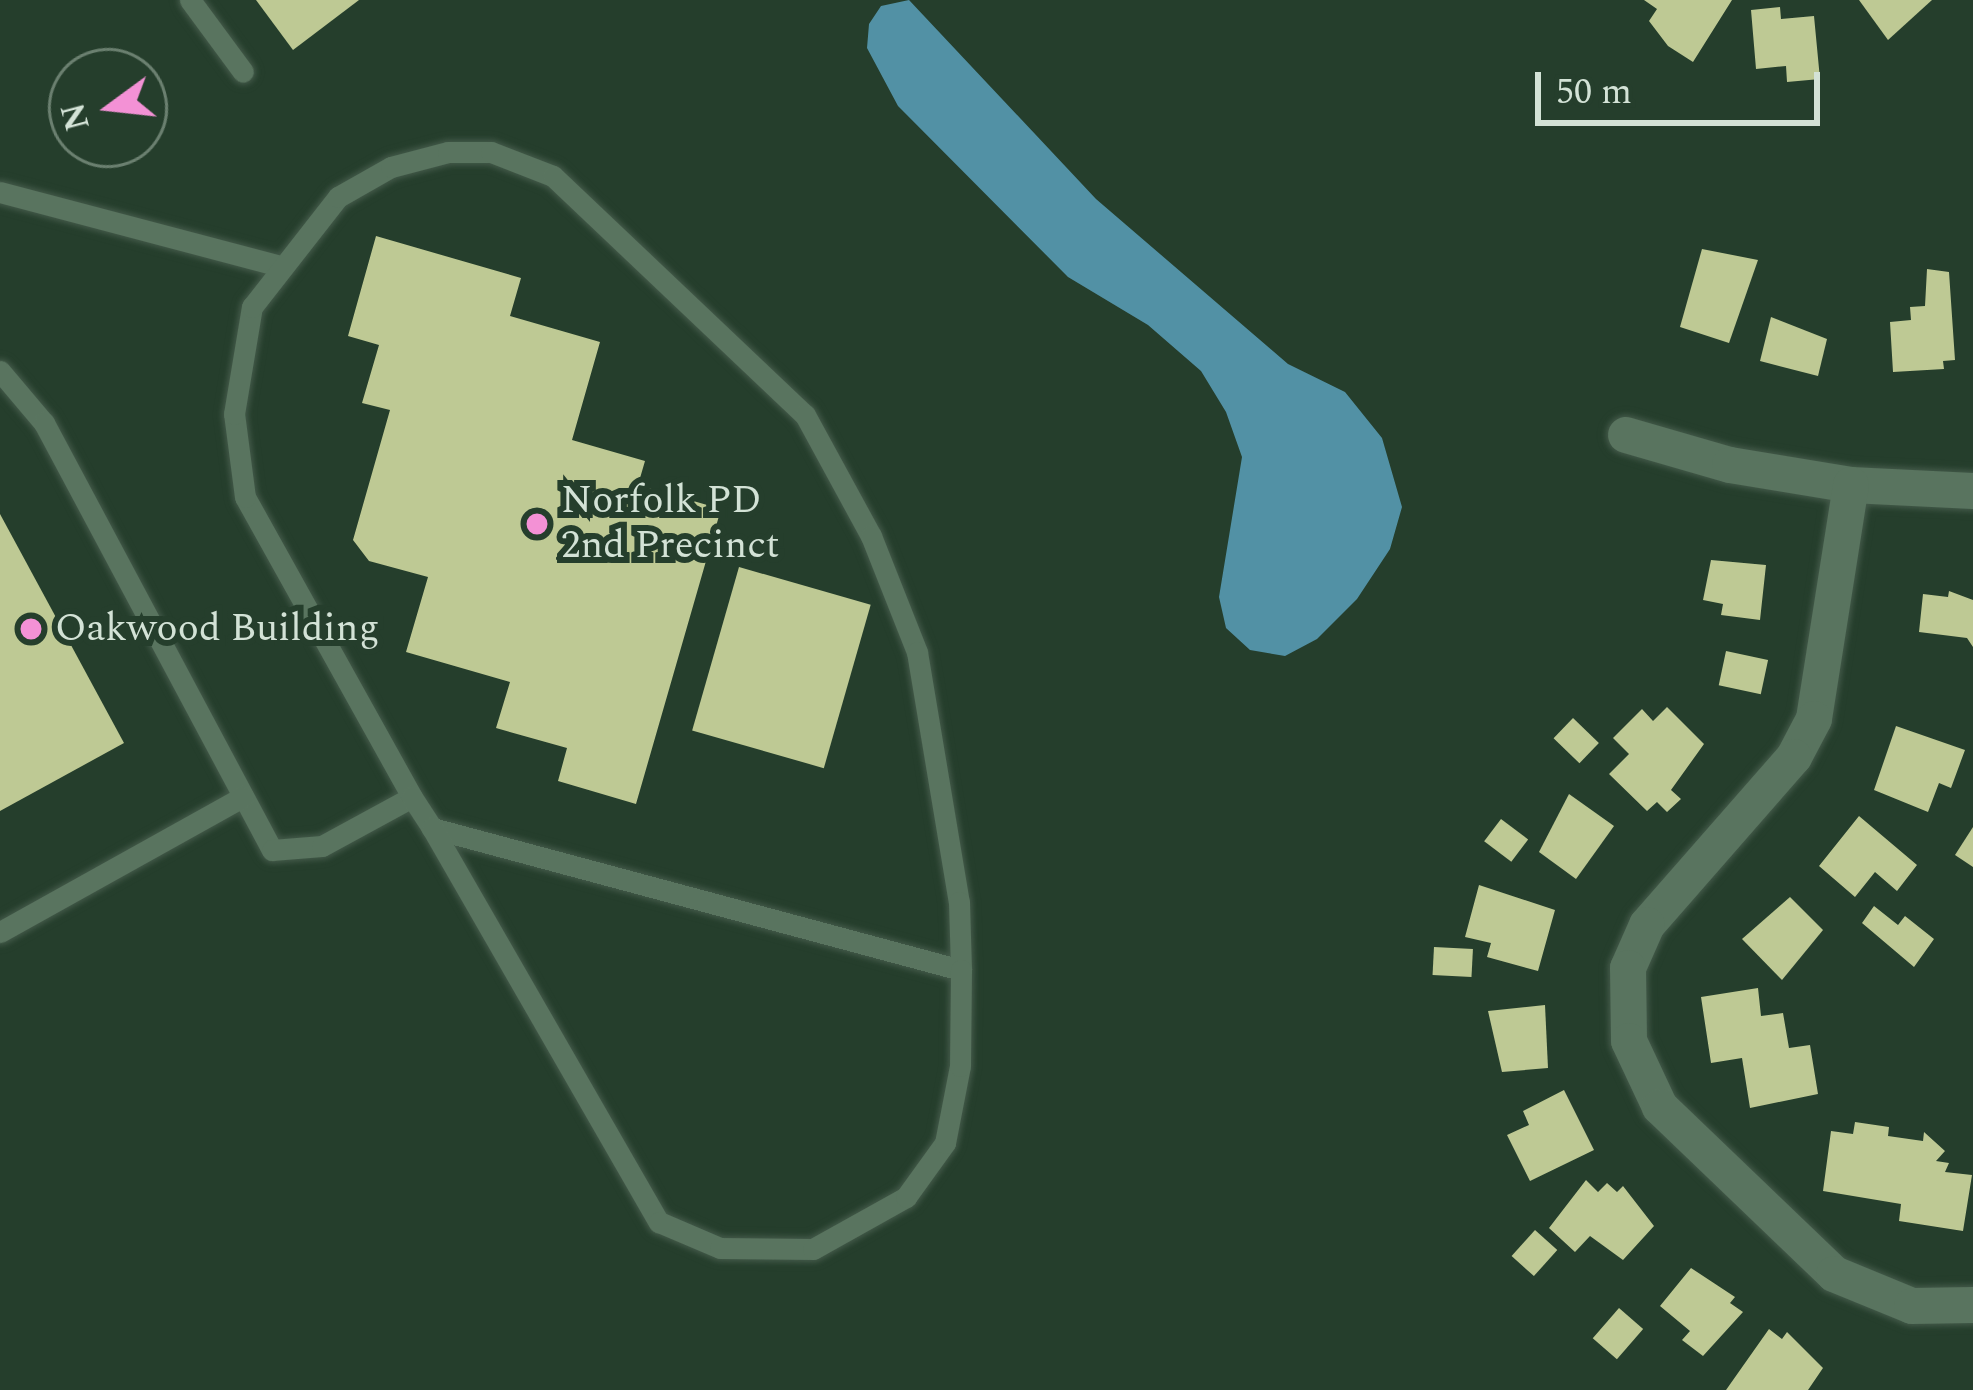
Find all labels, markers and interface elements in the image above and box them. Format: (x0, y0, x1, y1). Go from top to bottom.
north arrow (48, 48, 168, 168)
scale bar (1541, 48, 1826, 122)
text: 50 m (1556, 65, 1632, 120)
text: N (48, 97, 104, 136)
place label: Norfolk PD 2nd Precinct (561, 479, 780, 570)
marker: Norfolk PD 2nd Precinct (524, 511, 550, 537)
place label: Oakwood Building (55, 606, 380, 652)
marker: Oakwood Building (18, 616, 44, 642)

